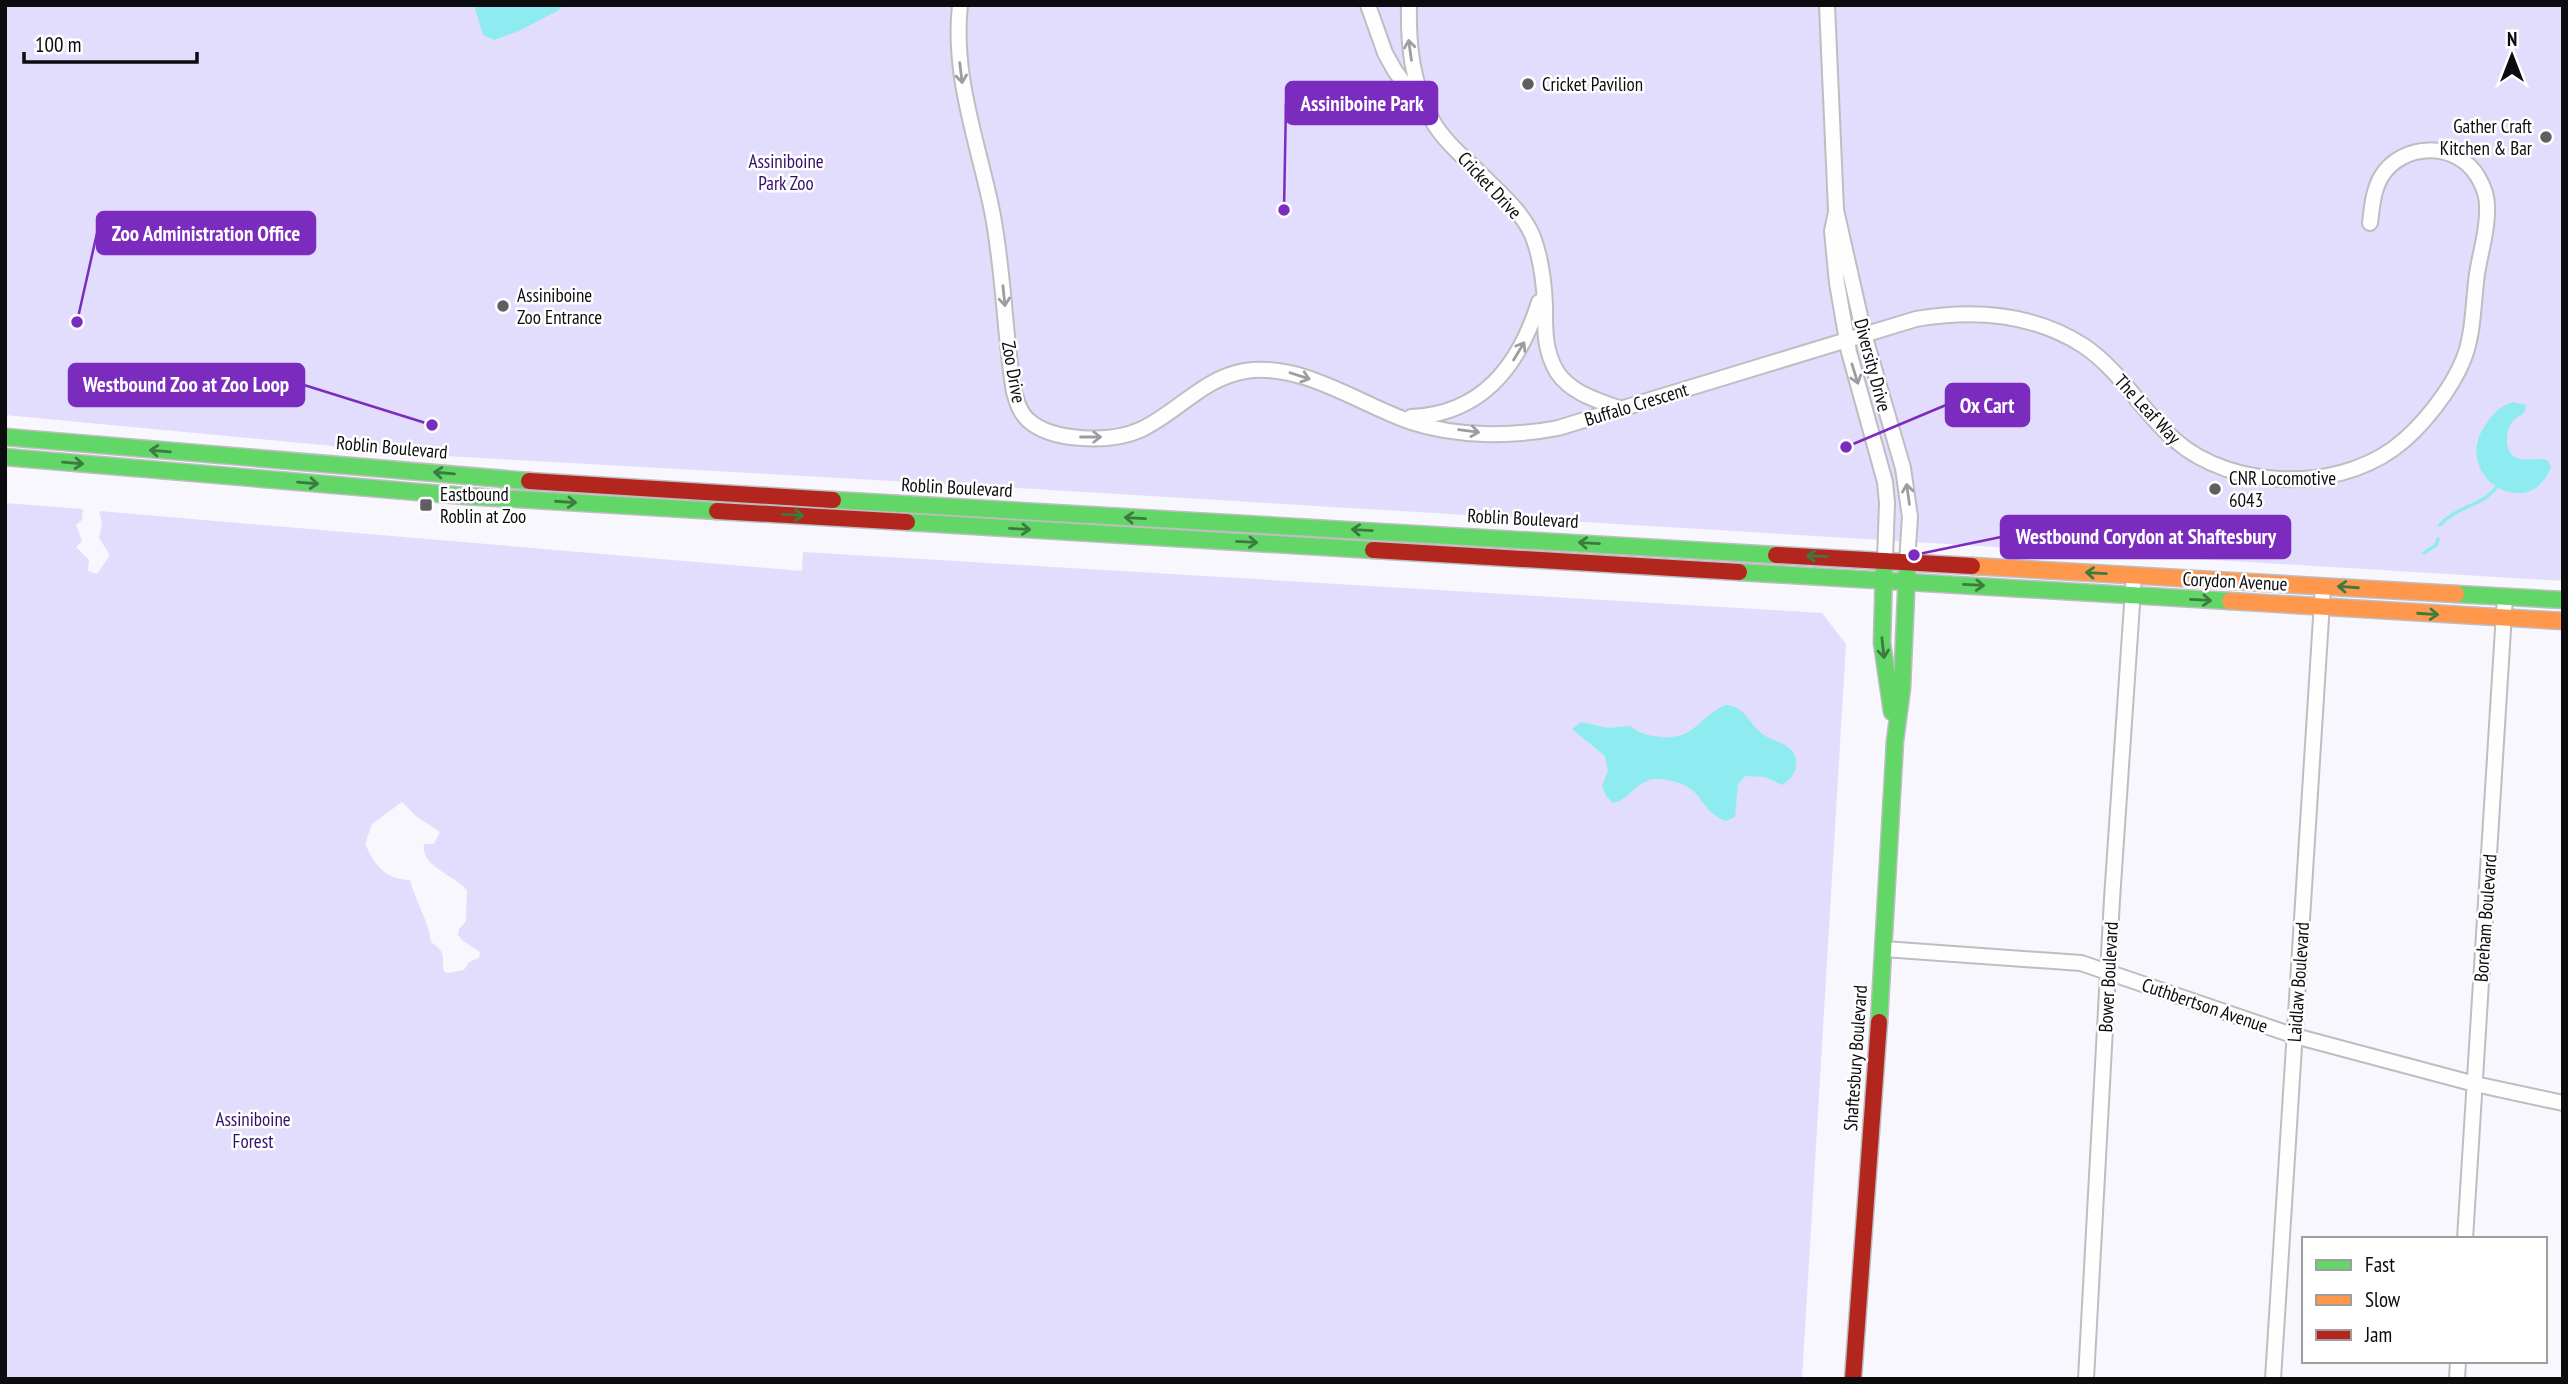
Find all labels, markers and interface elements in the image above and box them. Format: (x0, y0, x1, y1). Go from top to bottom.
scale bar (24, 21, 198, 65)
north arrow (2477, 21, 2547, 91)
text: N (2507, 27, 2517, 51)
text: 100 m (35, 31, 81, 58)
one-way arrow (1404, 40, 1417, 62)
one-way arrow (955, 61, 968, 84)
place label: Cricket Pavilion (1542, 72, 1643, 96)
marker: Cricket Pavilion (1520, 76, 1536, 92)
callout: Assiniboine Park (1286, 82, 1437, 124)
text: Assiniboine Park (1299, 90, 1424, 117)
place label: Gather Craft Kitchen & Bar (2440, 114, 2533, 160)
marker: Gather Craft Kitchen & Bar (2538, 129, 2554, 145)
street label: Cricket Drive (1453, 146, 1527, 224)
park label: Assiniboine Park Zoo (748, 149, 824, 195)
callout: Zoo Administration Office (97, 212, 315, 254)
text: Zoo Administration Office (112, 220, 300, 247)
place label: Assiniboine Zoo Entrance (517, 283, 602, 329)
one-way arrow (997, 285, 1010, 307)
marker: Assiniboine Zoo Entrance (495, 298, 511, 314)
street label: Diversity Drive (1849, 316, 1897, 414)
street label: Zoo Drive (997, 339, 1031, 405)
one-way arrow (1512, 341, 1526, 361)
one-way arrow (1850, 362, 1863, 384)
callout: Westbound Zoo at Zoo Loop (69, 364, 304, 406)
street label: The Leaf Way (2110, 369, 2187, 450)
text: Westbound Zoo at Zoo Loop (82, 371, 289, 398)
one-way arrow (1289, 371, 1311, 384)
street label: Buffalo Crescent (1581, 377, 1691, 431)
callout: Ox Cart (1946, 384, 2029, 426)
text: Ox Cart (1960, 392, 2014, 419)
one-way arrow (1457, 425, 1480, 438)
street label: Roblin Boulevard (335, 430, 449, 464)
one-way arrow (1079, 430, 1102, 444)
one-way arrow (149, 444, 172, 457)
one-way arrow (61, 457, 84, 470)
one-way arrow (433, 466, 456, 479)
place label: CNR Locomotive 6043 (2229, 466, 2336, 512)
street label: Roblin Boulevard (901, 472, 1013, 502)
one-way arrow (296, 476, 318, 489)
marker: CNR Locomotive 6043 (2207, 481, 2223, 497)
place label: Eastbound Roblin at Zoo (440, 482, 526, 528)
one-way arrow (1901, 483, 1914, 506)
one-way arrow (554, 496, 577, 509)
marker: Eastbound Roblin at Zoo (418, 497, 434, 513)
street label: Roblin Boulevard (1467, 503, 1579, 533)
one-way arrow (781, 509, 804, 522)
one-way arrow (1124, 511, 1147, 524)
callout: Westbound Corydon at Shaftesbury (2001, 516, 2290, 558)
one-way arrow (1008, 523, 1031, 536)
text: Westbound Corydon at Shaftesbury (2015, 523, 2277, 550)
one-way arrow (1351, 524, 1374, 537)
one-way arrow (1235, 536, 1258, 549)
one-way arrow (1578, 537, 1601, 550)
one-way arrow (1806, 549, 1828, 562)
one-way arrow (2086, 566, 2108, 579)
street label: Corydon Avenue (2182, 566, 2288, 596)
one-way arrow (1962, 578, 1985, 591)
one-way arrow (2337, 580, 2360, 593)
one-way arrow (2189, 594, 2212, 607)
one-way arrow (2416, 607, 2439, 620)
one-way arrow (1877, 636, 1890, 659)
street label: Boreham Boulevard (2469, 853, 2501, 983)
street label: Bower Boulevard (2093, 921, 2123, 1033)
street label: Laidlaw Boulevard (2282, 921, 2314, 1043)
street label: Cuthbertson Avenue (2139, 972, 2271, 1038)
street label: Shaftesbury Boulevard (1838, 984, 1872, 1132)
park label: Assiniboine Forest (215, 1107, 291, 1153)
legend (2302, 1237, 2547, 1363)
text: Fast (2365, 1251, 2395, 1278)
text: Slow (2365, 1286, 2401, 1313)
text: Jam (2364, 1321, 2392, 1348)

